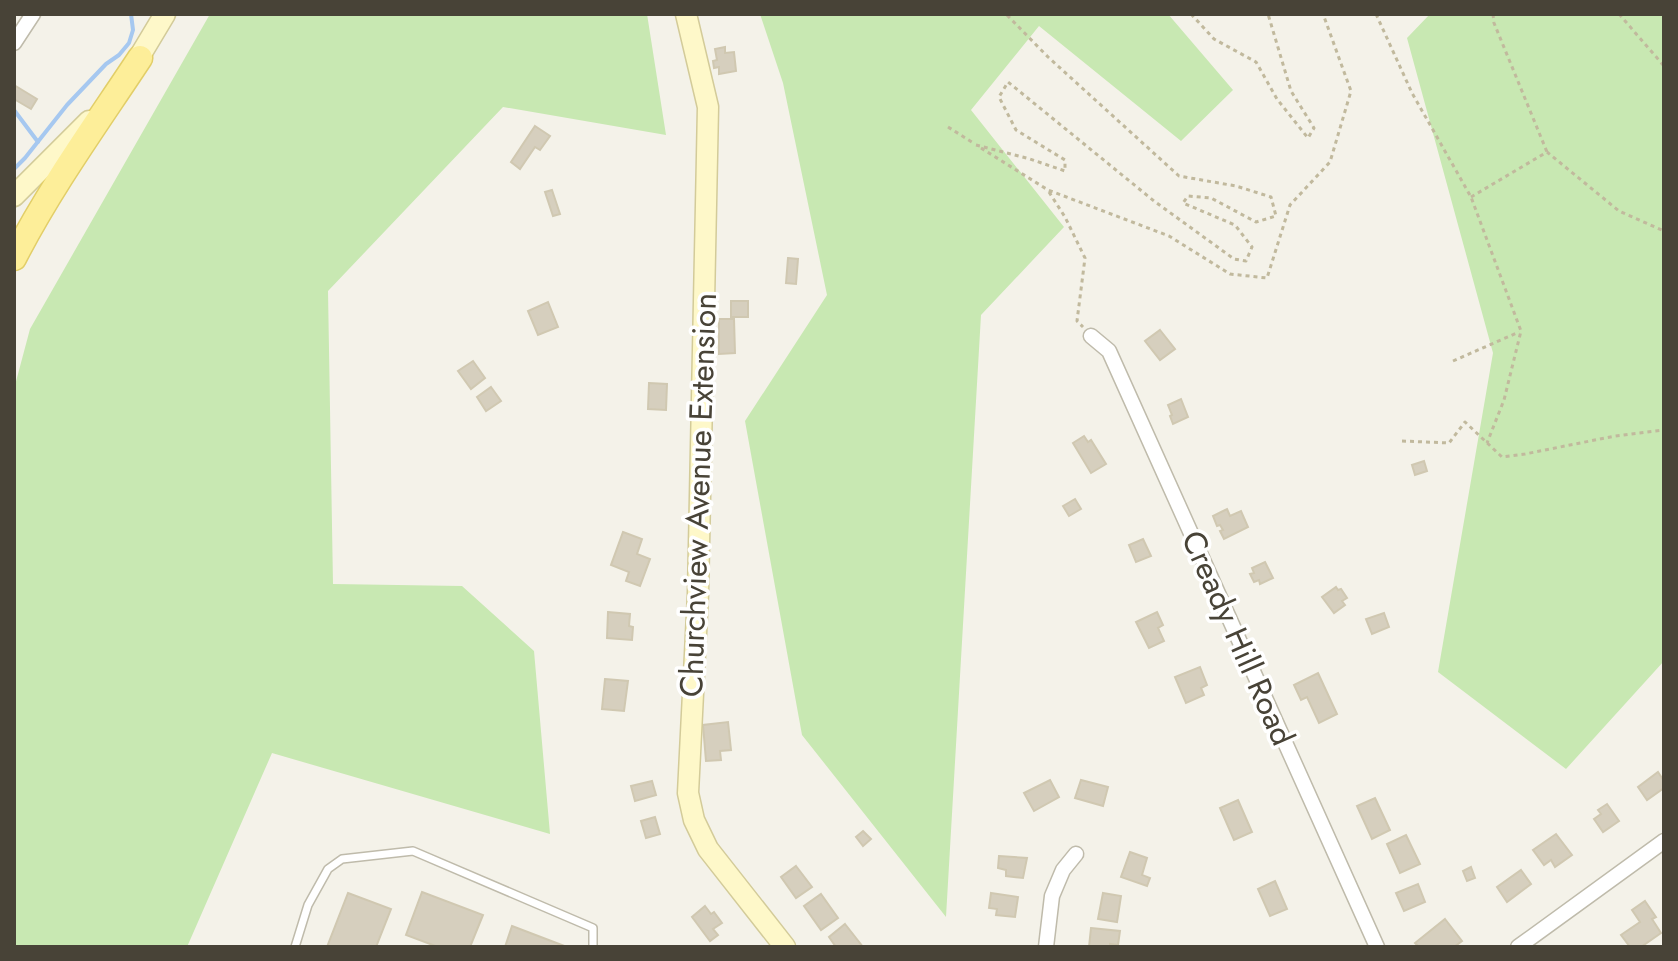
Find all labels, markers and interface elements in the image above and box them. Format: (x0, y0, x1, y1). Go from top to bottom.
street label: Churchview Avenue Extension (668, 292, 728, 698)
street label: Cready Hill Road (1170, 523, 1306, 753)

